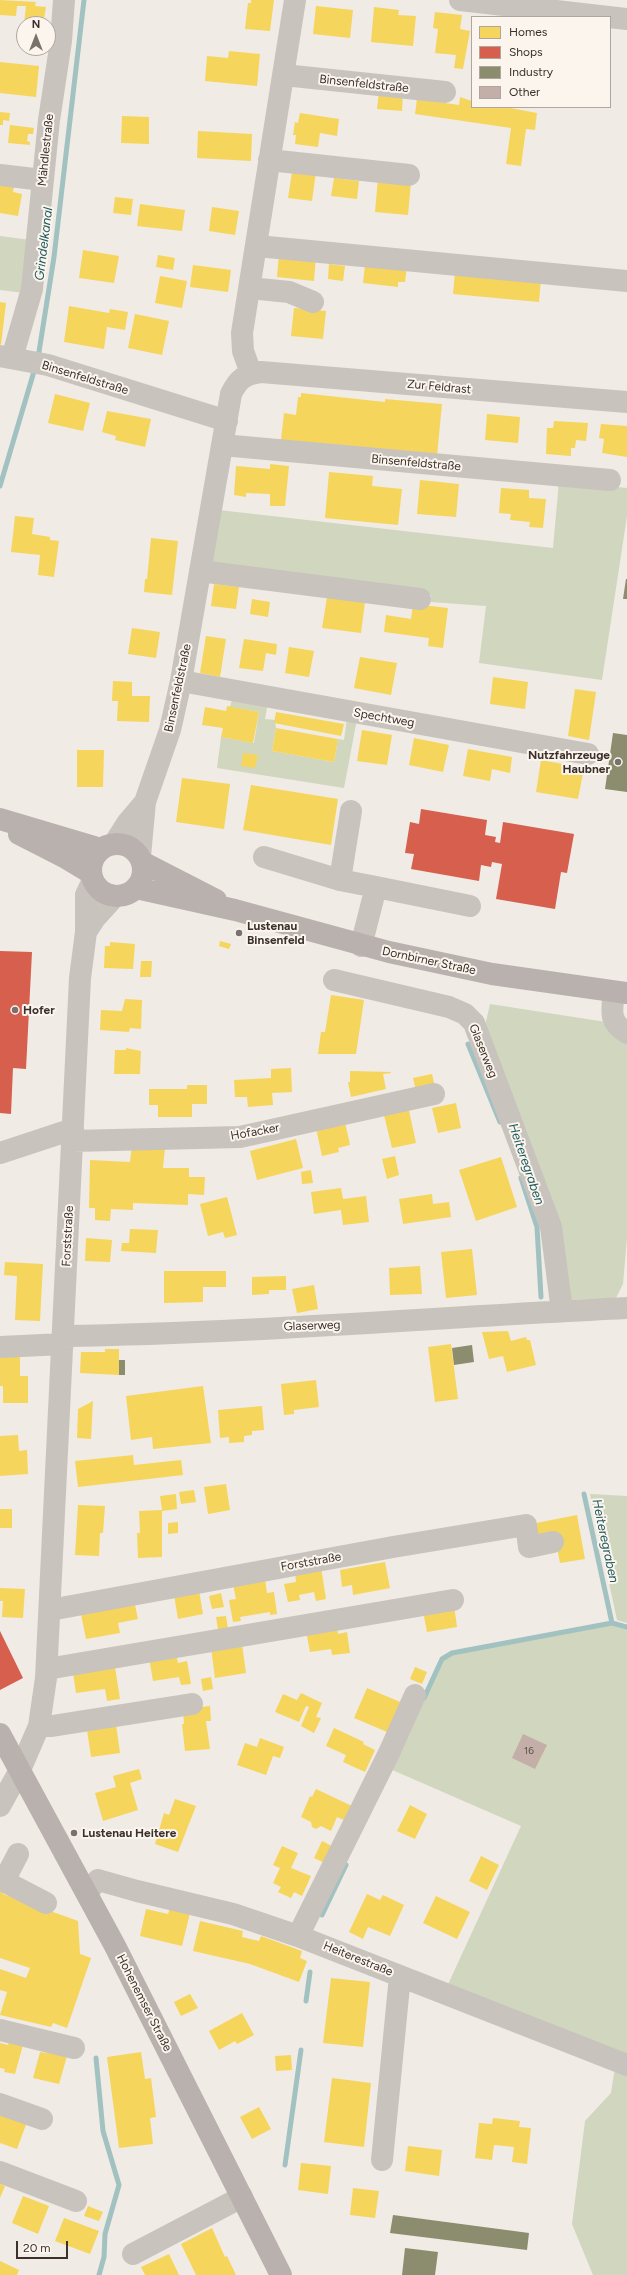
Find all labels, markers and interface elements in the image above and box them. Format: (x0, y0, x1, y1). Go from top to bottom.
north arrow (16, 16, 56, 56)
legend (471, 16, 611, 108)
text: N (32, 18, 40, 31)
text: Homes (509, 25, 547, 39)
text: Shops (509, 45, 543, 59)
text: Industry (509, 65, 553, 79)
street label: Binsenfeldstraße (319, 72, 409, 96)
text: Other (509, 85, 540, 99)
street label: Mähdlestraße (35, 113, 57, 187)
water label: Grindelkanal (32, 206, 56, 282)
street label: Binsenfeldstraße (40, 358, 130, 398)
street label: Zur Feldrast (406, 377, 472, 397)
street label: Binsenfeldstraße (371, 452, 461, 474)
street label: Binsenfeldstraße (162, 643, 194, 733)
street label: Spechtweg (352, 706, 416, 730)
place label: Nutzfahrzeuge Haubner (528, 748, 610, 776)
marker: Nutzfahrzeuge Haubner (613, 757, 623, 767)
place label: Lustenau Binsenfeld (247, 919, 305, 947)
marker: Lustenau Binsenfeld (234, 928, 244, 938)
street label: Dornbirner Straße (381, 944, 477, 978)
place label: Hofer (23, 1003, 55, 1017)
marker: Hofer (10, 1005, 20, 1015)
street label: Glaserweg (466, 1022, 500, 1080)
street label: Hofacker (229, 1121, 281, 1143)
water label: Heiteregraben (505, 1121, 547, 1207)
street label: Forststraße (59, 1205, 77, 1267)
street label: Glaserweg (283, 1318, 341, 1334)
water label: Heiteregraben (589, 1498, 621, 1584)
street label: Forststraße (280, 1550, 342, 1574)
house number: 16 (524, 1745, 534, 1757)
place label: Lustenau Heitere (82, 1826, 176, 1840)
marker: Lustenau Heitere (69, 1828, 79, 1838)
street label: Heiterestraße (321, 1939, 395, 1979)
street label: Hohenemser Straße (113, 1952, 175, 2054)
scale bar (18, 2233, 70, 2259)
text: 20 m (23, 2241, 51, 2255)

